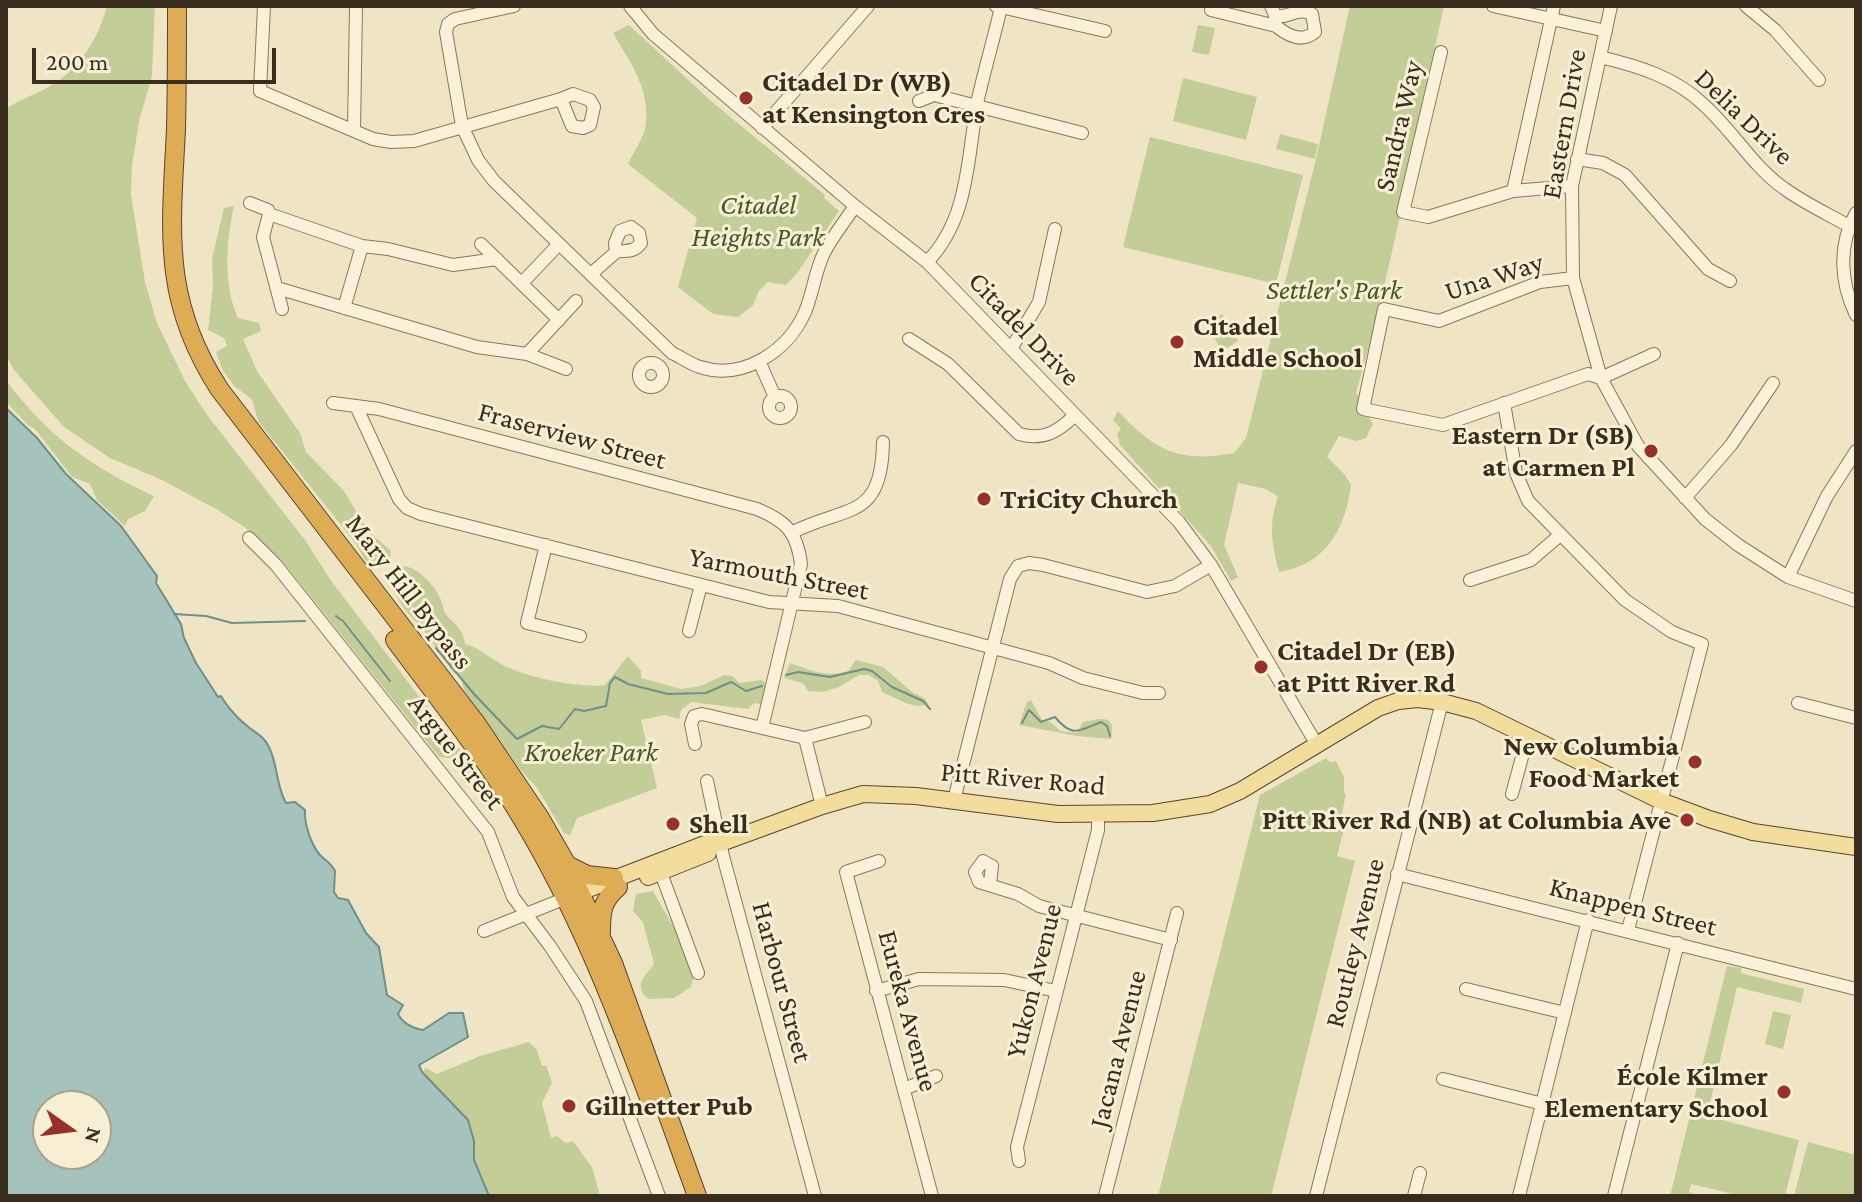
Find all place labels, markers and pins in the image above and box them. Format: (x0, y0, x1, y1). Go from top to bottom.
place label: Citadel Dr (WB) at Kensington Cres (762, 65, 985, 131)
marker: Citadel Dr (WB) at Kensington Cres (737, 89, 755, 107)
place label: Citadel Middle School (1193, 309, 1362, 375)
marker: Citadel Middle School (1168, 333, 1186, 351)
place label: Eastern Dr (SB) at Carmen Pl (1451, 418, 1635, 484)
marker: Eastern Dr (SB) at Carmen Pl (1642, 442, 1660, 460)
place label: TriCity Church (1000, 482, 1178, 516)
marker: TriCity Church (975, 490, 993, 508)
place label: Citadel Dr (EB) at Pitt River Rd (1277, 634, 1457, 700)
marker: Citadel Dr (EB) at Pitt River Rd (1252, 658, 1270, 676)
place label: New Columbia Food Market (1504, 729, 1679, 795)
marker: New Columbia Food Market (1686, 753, 1704, 771)
place label: Pitt River Rd (NB) at Columbia Ave (1262, 803, 1671, 837)
place label: Shell (689, 807, 748, 841)
marker: Pitt River Rd (NB) at Columbia Ave (1678, 811, 1696, 829)
marker: Shell (664, 815, 682, 833)
place label: École Kilmer Elementary School (1544, 1059, 1768, 1125)
marker: École Kilmer Elementary School (1775, 1083, 1793, 1101)
place label: Gillnetter Pub (585, 1089, 753, 1123)
marker: Gillnetter Pub (560, 1097, 578, 1115)

